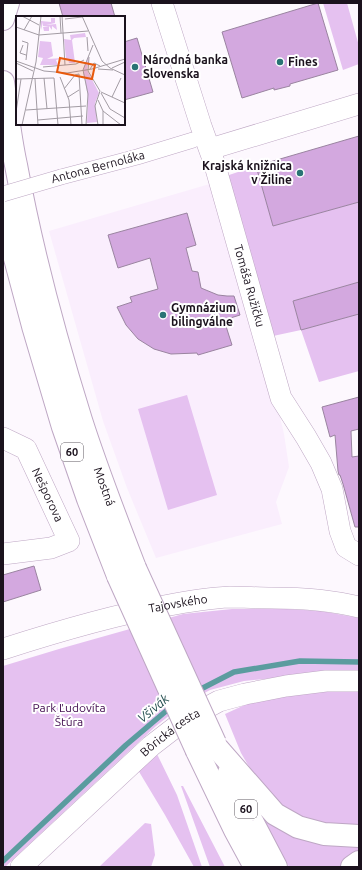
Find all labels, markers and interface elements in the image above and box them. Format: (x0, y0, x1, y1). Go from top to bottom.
inset map (16, 16, 125, 125)
place label: Národná banka Slovenska (143, 53, 228, 80)
place label: Fines (288, 55, 318, 68)
marker: Fines (275, 57, 285, 67)
marker: Národná banka Slovenska (130, 62, 140, 72)
street label: Antona Bernoláka (50, 148, 146, 185)
place label: Krajská knižnica v Žiline (202, 159, 292, 186)
marker: Krajská knižnica v Žiline (295, 168, 305, 178)
street label: Tomáša Ružičku (232, 243, 268, 328)
place label: Gymnázium bilingválne (171, 301, 236, 328)
marker: Gymnázium bilingválne (158, 310, 168, 320)
road number: 60 (61, 443, 83, 461)
street label: Nešporova (30, 465, 66, 524)
street label: Mostná (92, 465, 118, 508)
street label: Tajovského (147, 592, 208, 615)
water label: Všivák (135, 691, 172, 725)
park label: Park Ľudovíta Štúra (32, 701, 106, 728)
street label: Bôrická cesta (137, 706, 202, 759)
road number: 60 (235, 800, 257, 818)

